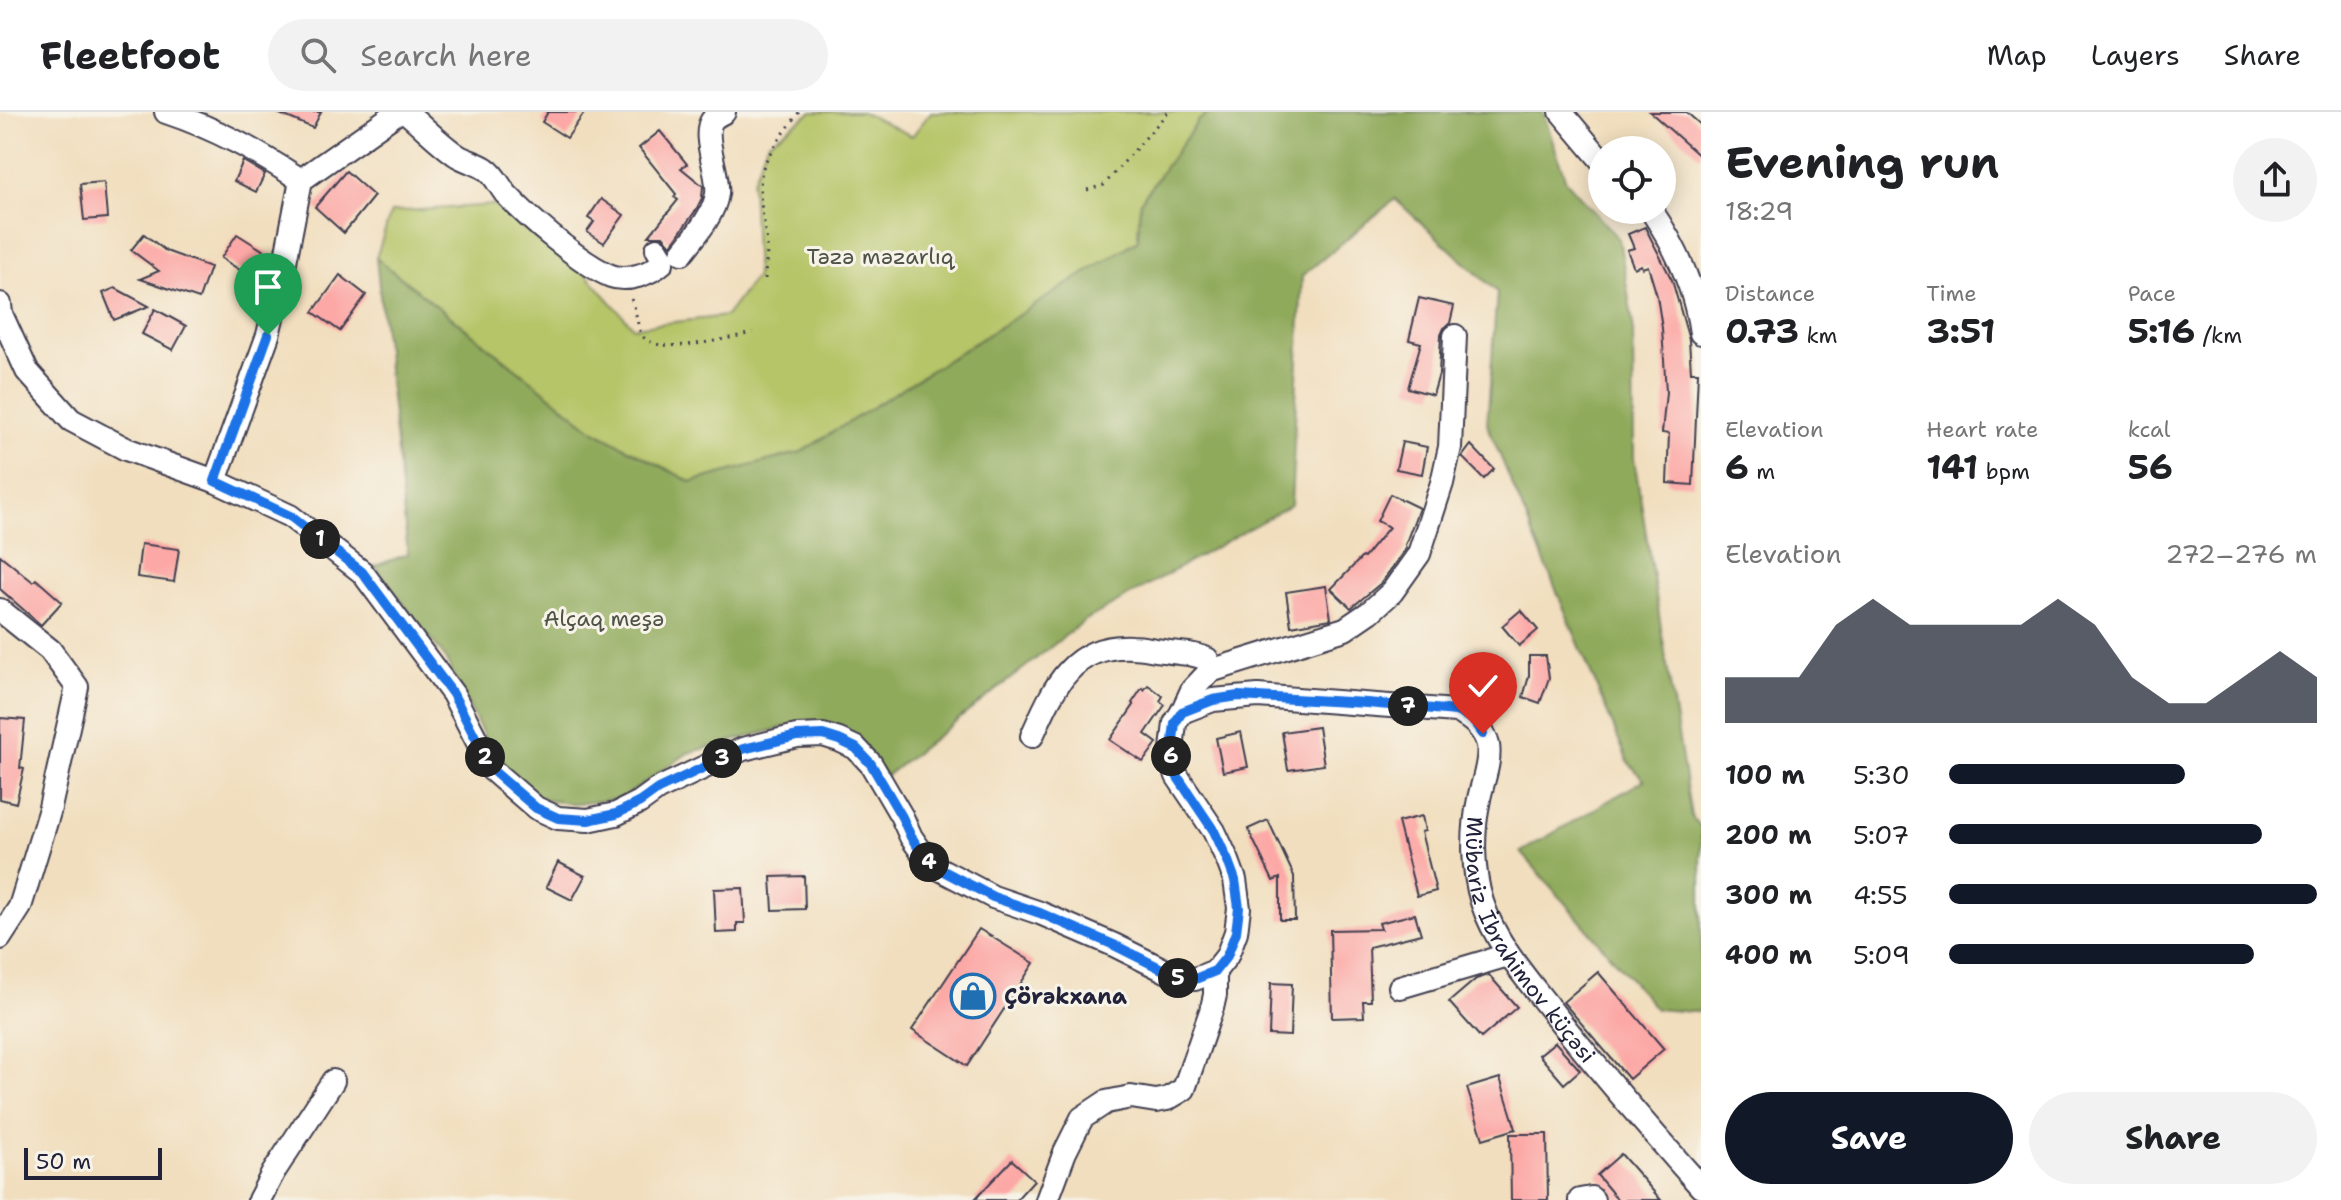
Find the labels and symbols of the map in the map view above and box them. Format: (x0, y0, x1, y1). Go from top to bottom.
park label: Təzə məzarlıq (806, 242, 956, 271)
pin (234, 253, 302, 335)
pin: 1 (300, 519, 340, 559)
park label: Alçaq meşə (543, 604, 665, 633)
pin (1449, 652, 1517, 734)
pin: 7 (1388, 686, 1428, 726)
pin: 6 (1151, 736, 1191, 776)
pin: 2 (465, 737, 505, 777)
pin: 3 (702, 738, 742, 778)
street label: Mübariz İbrahimov küçəsi (1460, 815, 1602, 1069)
pin: 4 (909, 842, 949, 882)
pin: 5 (1158, 958, 1198, 998)
shop icon: Çörəkxana (949, 972, 997, 1020)
place label: Çörəkxana (1004, 982, 1127, 1011)
scale bar (24, 1144, 162, 1180)

